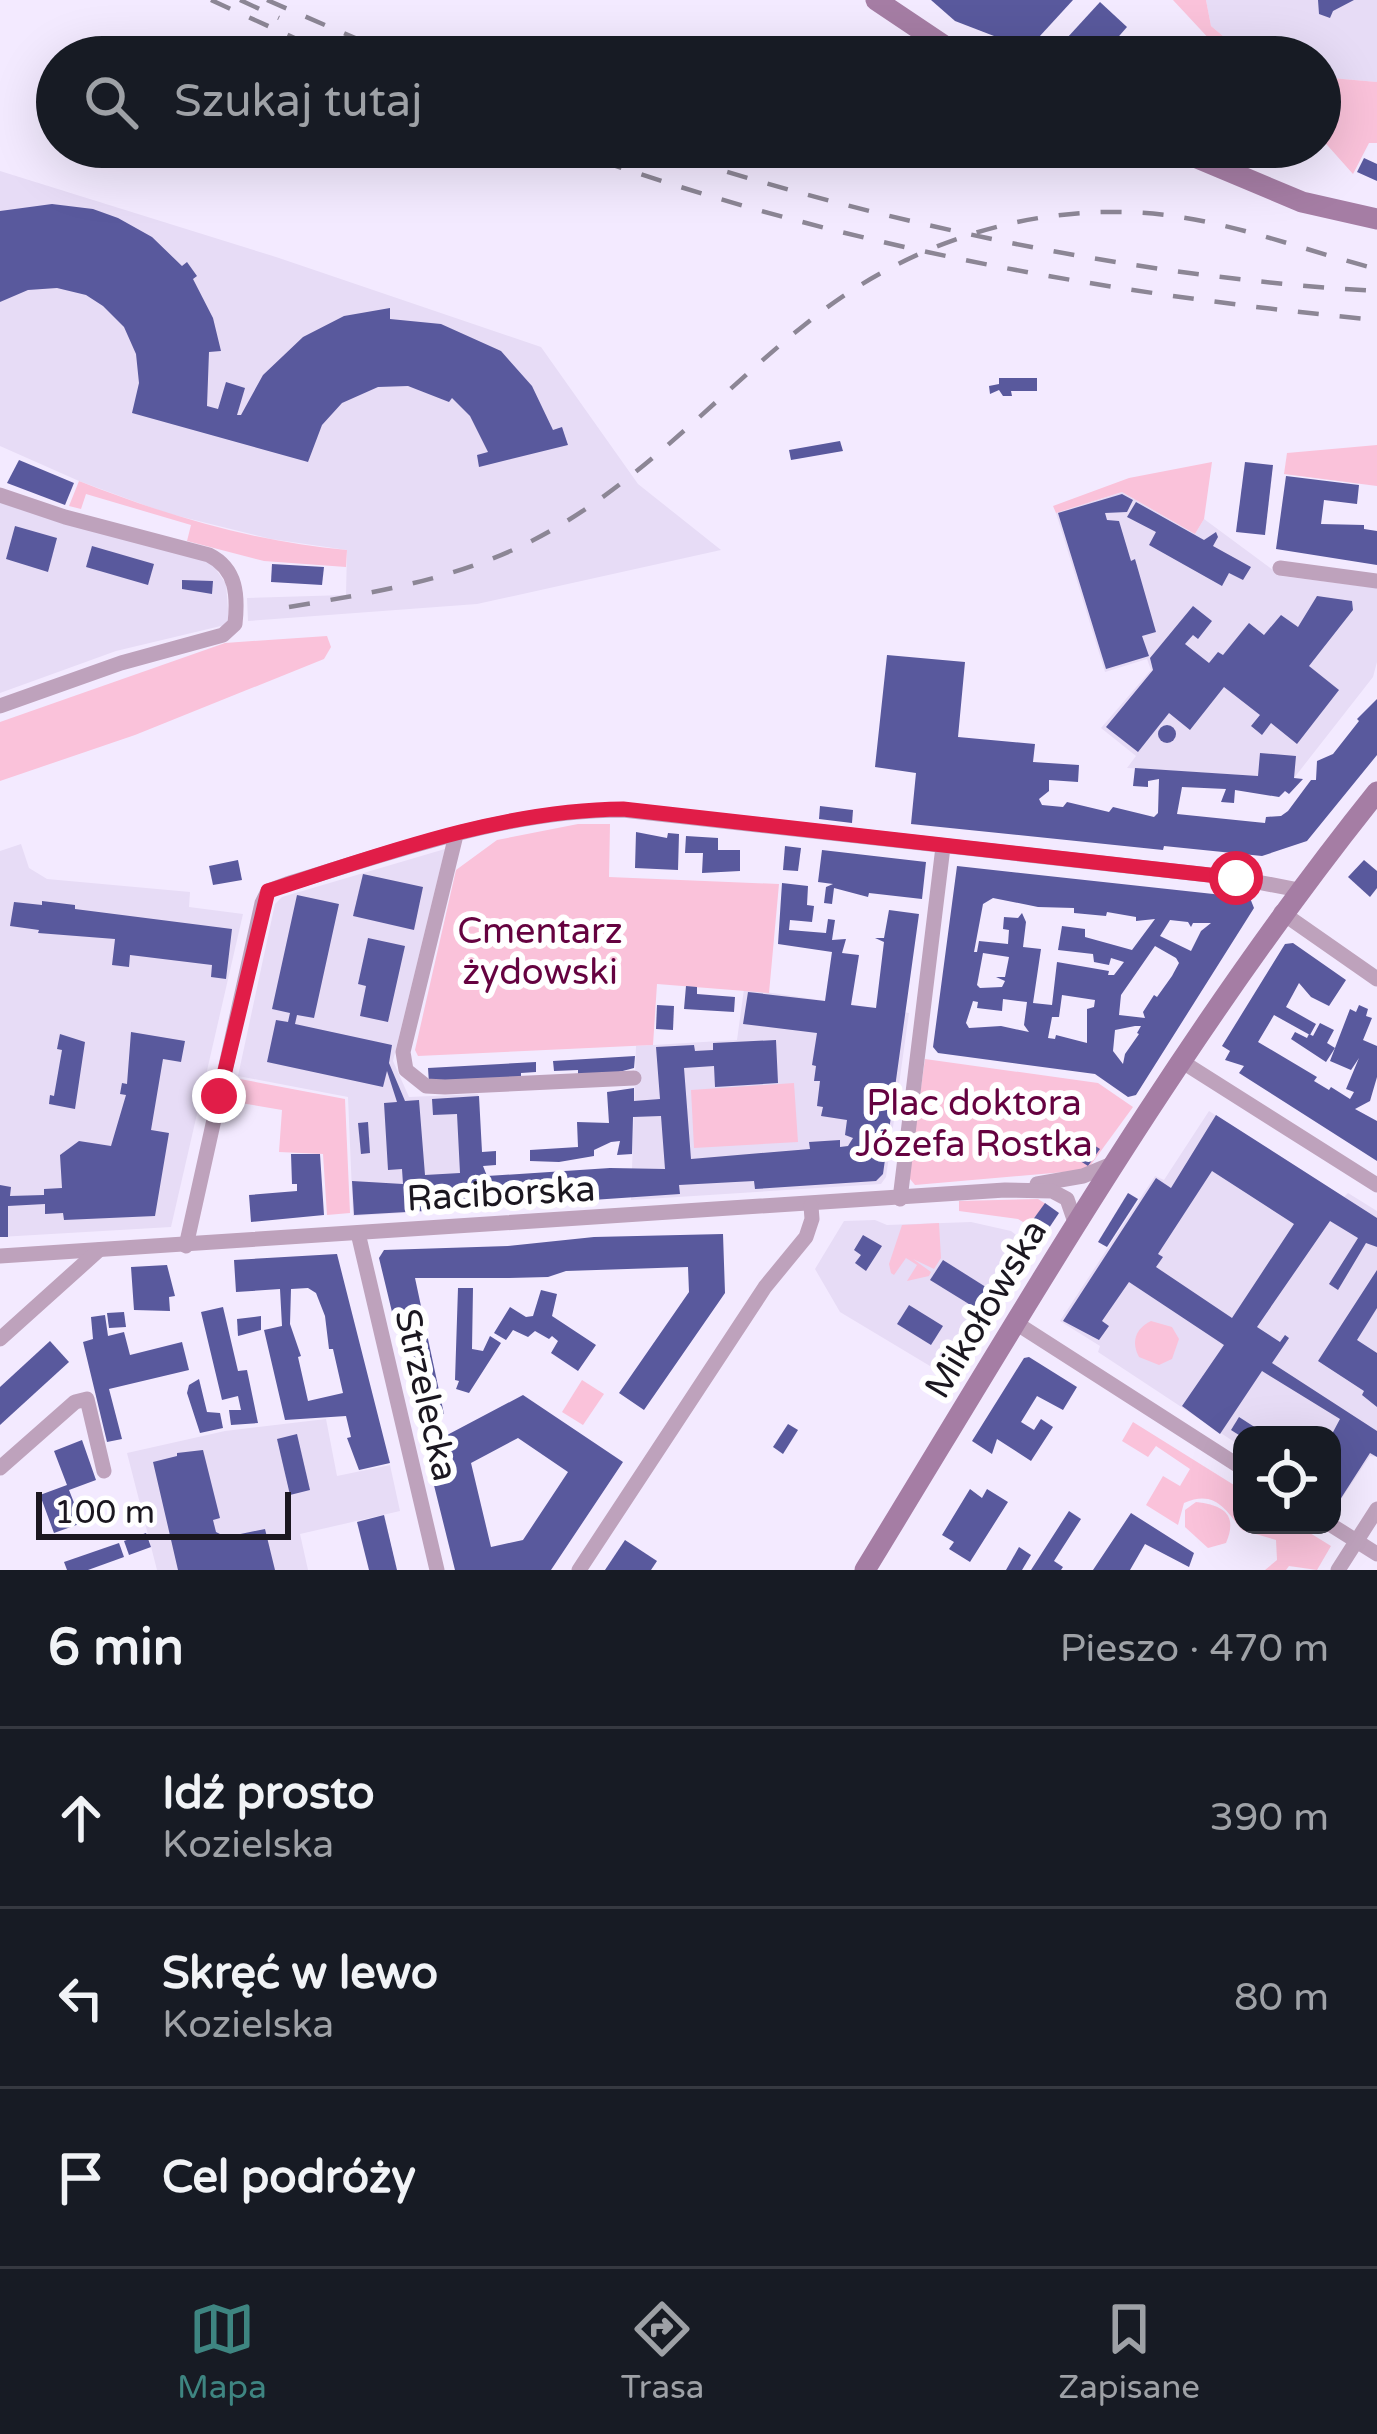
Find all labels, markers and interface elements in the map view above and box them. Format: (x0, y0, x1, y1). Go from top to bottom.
search box (36, 36, 1341, 168)
icon: search (78, 69, 144, 135)
text: Szukaj tutaj (174, 75, 423, 129)
route start (1209, 851, 1263, 905)
park label: Cmentarz żydowski (457, 910, 623, 994)
route end (192, 1069, 246, 1123)
park label: Plac doktora Józefa Rostka (855, 1082, 1093, 1166)
street label: Raciborska (405, 1168, 597, 1220)
street label: Mikołowska (916, 1212, 1056, 1406)
street label: Strzelecka (385, 1305, 467, 1485)
map controls (1233, 1426, 1341, 1534)
button: locate (1233, 1426, 1341, 1534)
scale bar (36, 1486, 291, 1539)
text: 100 m (54, 1493, 155, 1532)
text: 6 min (48, 1617, 184, 1679)
text: Pieszo · 470 m (1060, 1625, 1329, 1672)
text: Idź prosto (162, 1767, 375, 1821)
icon: ahead (48, 1785, 114, 1851)
text: 390 m (1210, 1794, 1329, 1841)
text: Kozielska (162, 1821, 334, 1868)
text: Skręć w lewo (162, 1947, 438, 2001)
icon: left (48, 1965, 114, 2031)
text: 80 m (1234, 1974, 1329, 2021)
text: Kozielska (162, 2001, 334, 2048)
icon: arrive (48, 2145, 114, 2211)
text: Cel podróży (162, 2151, 416, 2205)
tab: Mapa (177, 2296, 267, 2407)
tab: Trasa (621, 2296, 704, 2407)
tab: Zapisane (1058, 2296, 1200, 2407)

